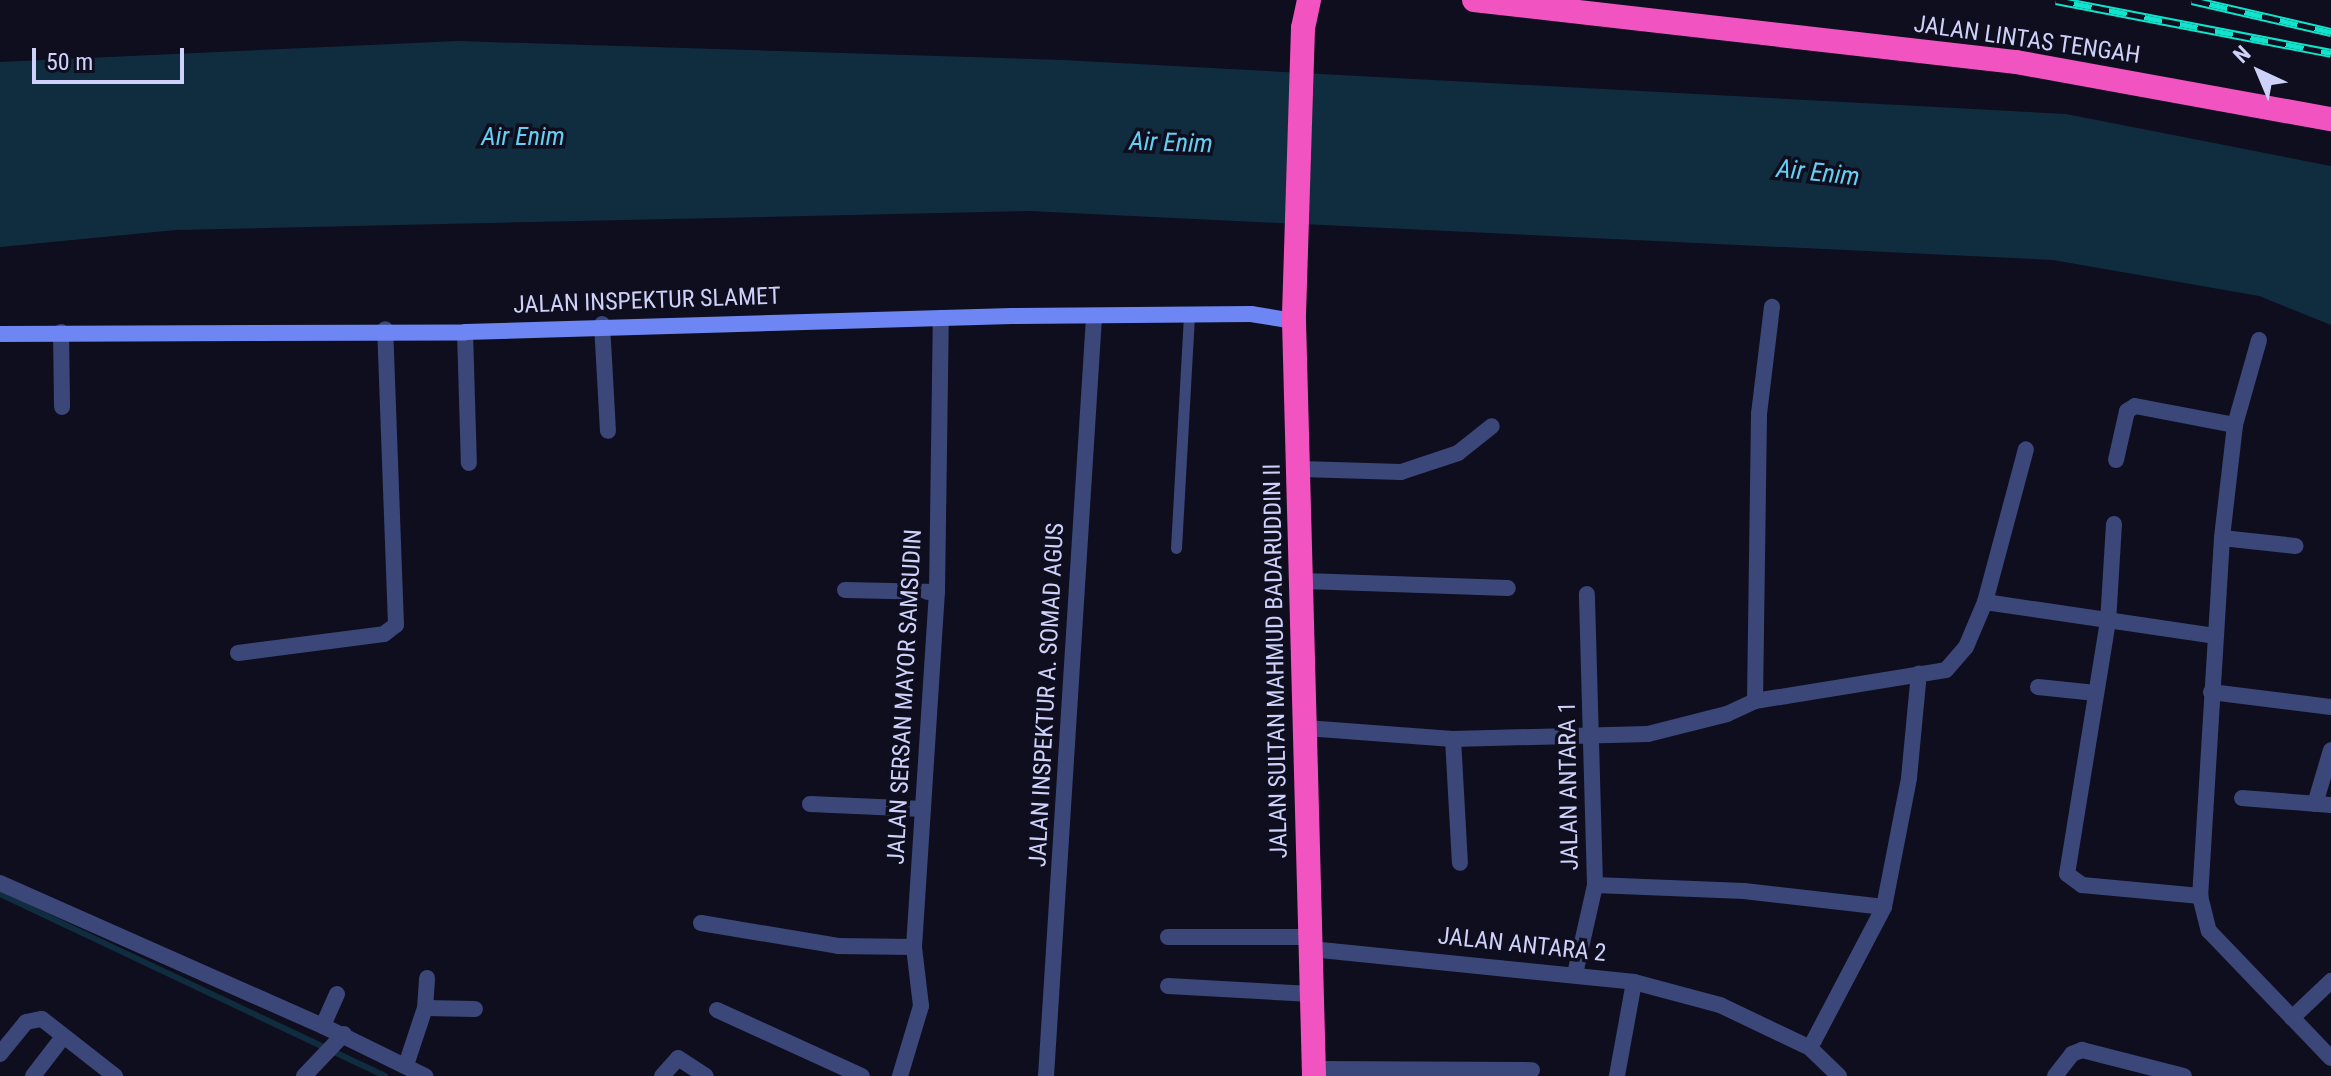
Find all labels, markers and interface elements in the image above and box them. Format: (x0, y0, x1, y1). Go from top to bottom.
street label: JALAN LINTAS TENGAH (1912, 10, 2142, 70)
scale bar (36, 32, 188, 82)
north arrow (2219, 32, 2299, 112)
text: N (2228, 41, 2256, 68)
text: 50 m (46, 48, 93, 76)
water label: Air Enim (481, 121, 565, 153)
water label: Air Enim (1129, 126, 1213, 160)
water label: Air Enim (1775, 153, 1861, 193)
street label: JALAN INSPEKTUR SLAMET (513, 282, 781, 320)
street label: JALAN SULTAN MAHMUD BADARUDDIN II (1258, 463, 1294, 859)
street label: JALAN INSPEKTUR A. SOMAD AGUS (1024, 522, 1070, 868)
street label: JALAN SERSAN MAYOR SAMSUDIN (882, 529, 928, 865)
street label: JALAN ANTARA 1 (1553, 701, 1585, 871)
street label: JALAN ANTARA 2 (1437, 922, 1607, 968)

